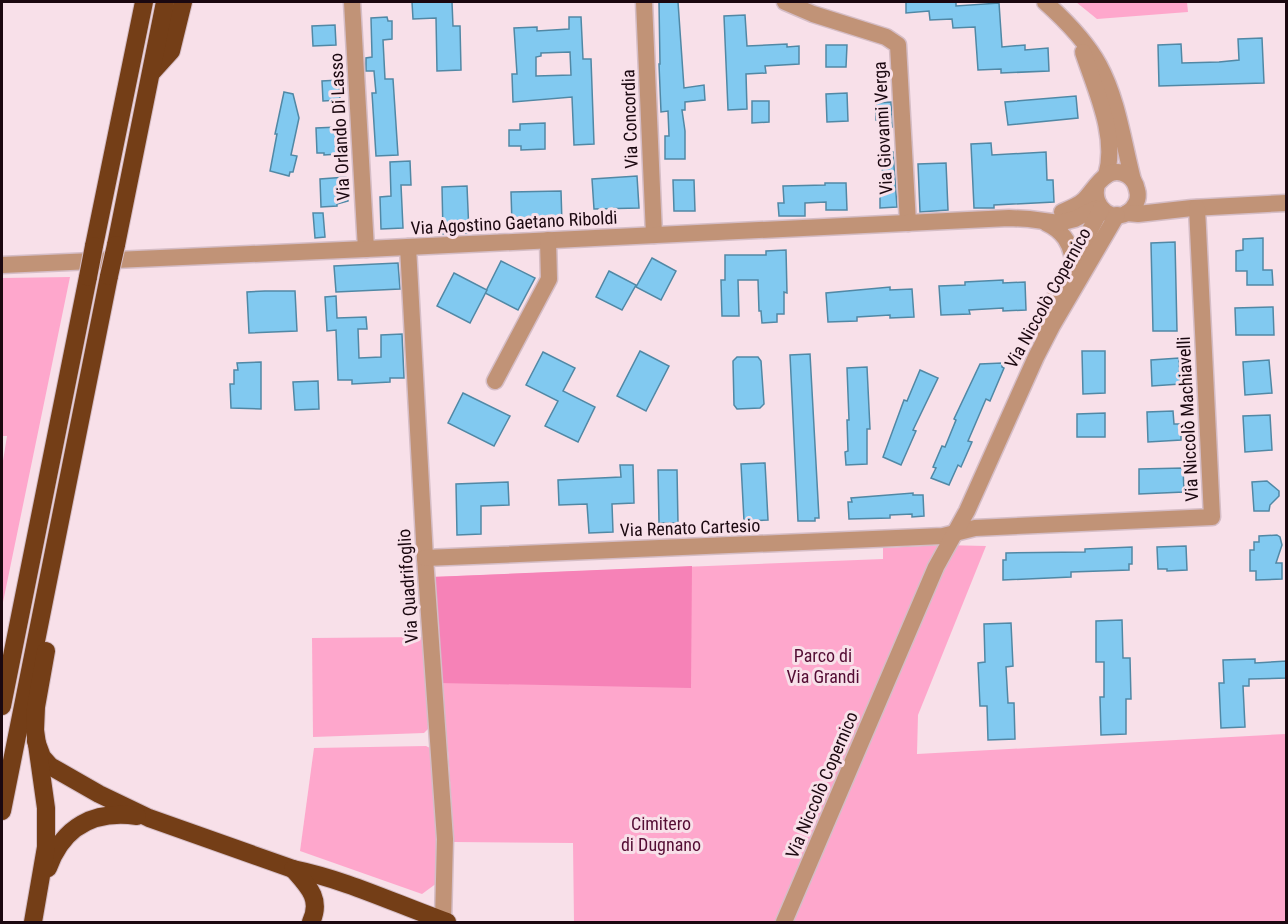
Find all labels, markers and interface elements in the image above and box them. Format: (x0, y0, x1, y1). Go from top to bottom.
street label: Via Orlando Di Lasso (325, 53, 354, 201)
street label: Via Giovanni Verga (869, 61, 896, 195)
street label: Via Concordia (617, 69, 642, 169)
street label: Via Agostino Gaetano Riboldi (410, 207, 618, 238)
street label: Via Niccolò Copernico (1000, 224, 1095, 372)
street label: Via Niccolò Machiavelli (1173, 336, 1202, 502)
street label: Via Renato Cartesio (619, 515, 761, 540)
street label: Via Quadrifoglio (393, 528, 422, 644)
park label: Parco di Via Grandi (786, 645, 860, 687)
street label: Via Niccolò Copernico (781, 708, 862, 861)
park label: Cimitero di Dugnano (621, 813, 701, 855)

